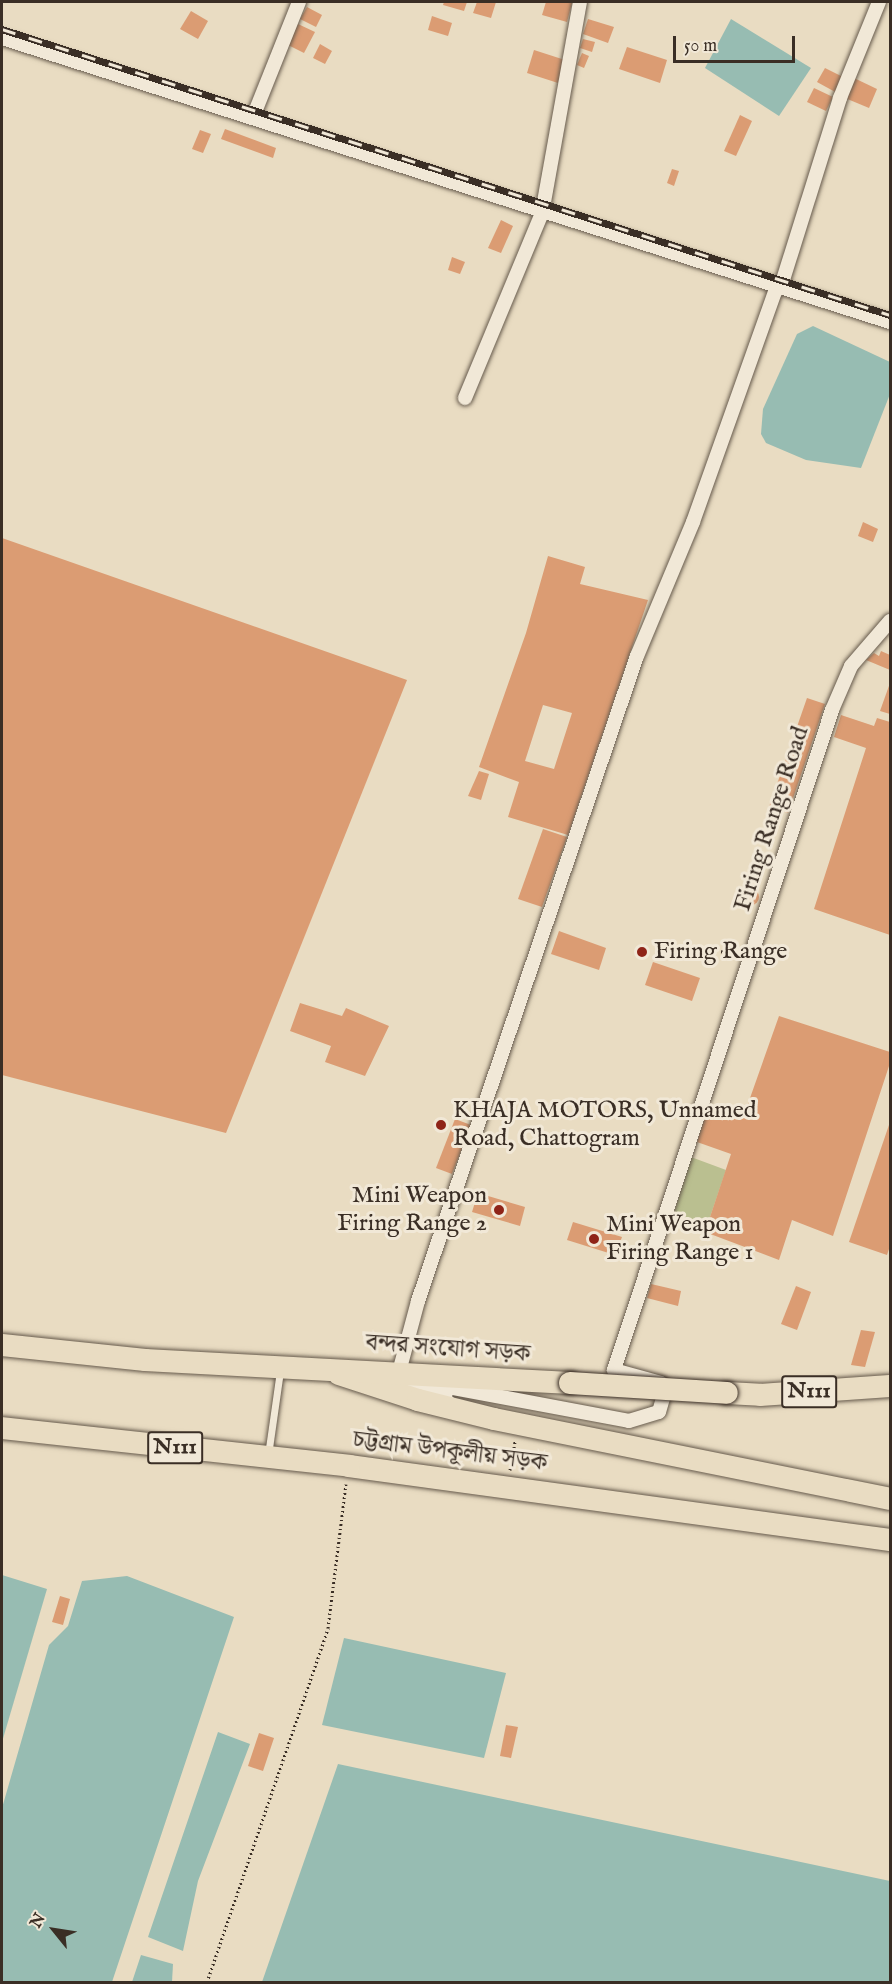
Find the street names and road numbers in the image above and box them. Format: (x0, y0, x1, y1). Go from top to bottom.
street label: Firing Range Road (729, 723, 815, 915)
street label: বন্দর সংযোগ সড়ক (365, 1329, 531, 1369)
road number: N111 (780, 1373, 838, 1411)
street label: চট্টগ্রাম উপকূলীয় সড়ক (351, 1426, 549, 1478)
road number: N111 (146, 1429, 204, 1467)

